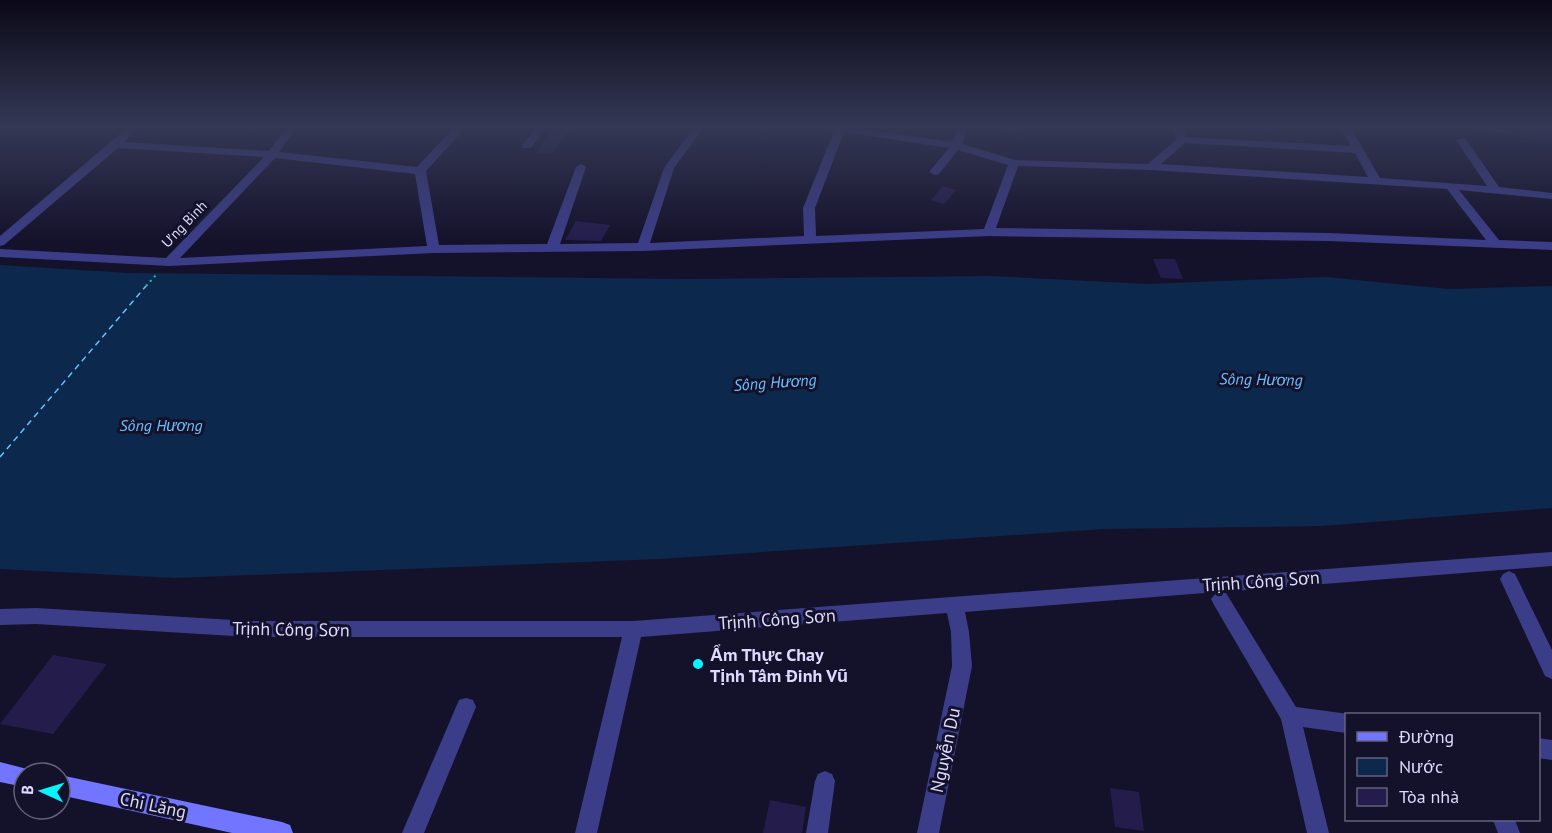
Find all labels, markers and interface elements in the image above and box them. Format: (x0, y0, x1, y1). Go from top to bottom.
street label: Ưng Bình (157, 197, 211, 251)
water label: Sông Hương (1219, 368, 1303, 390)
water label: Sông Hương (733, 369, 817, 395)
water label: Sông Hương (119, 415, 203, 435)
street label: Trịnh Công Sơn (1202, 565, 1320, 597)
street label: Trịnh Công Sơn (718, 603, 836, 635)
street label: Trịnh Công Sơn (232, 616, 350, 642)
place label: Ẩm Thực Chay Tịnh Tâm Đinh Vũ (710, 643, 848, 687)
marker: Ẩm Thực Chay Tịnh Tâm Đinh Vũ (691, 657, 705, 671)
street label: Nguyễn Du (925, 706, 965, 794)
legend (1345, 713, 1540, 821)
text: Đường (1398, 725, 1454, 748)
text: Nước (1399, 755, 1443, 778)
north arrow (12, 761, 72, 821)
text: B (17, 785, 37, 795)
text: Tòa nhà (1399, 785, 1459, 808)
street label: Chi Lăng (118, 787, 188, 823)

